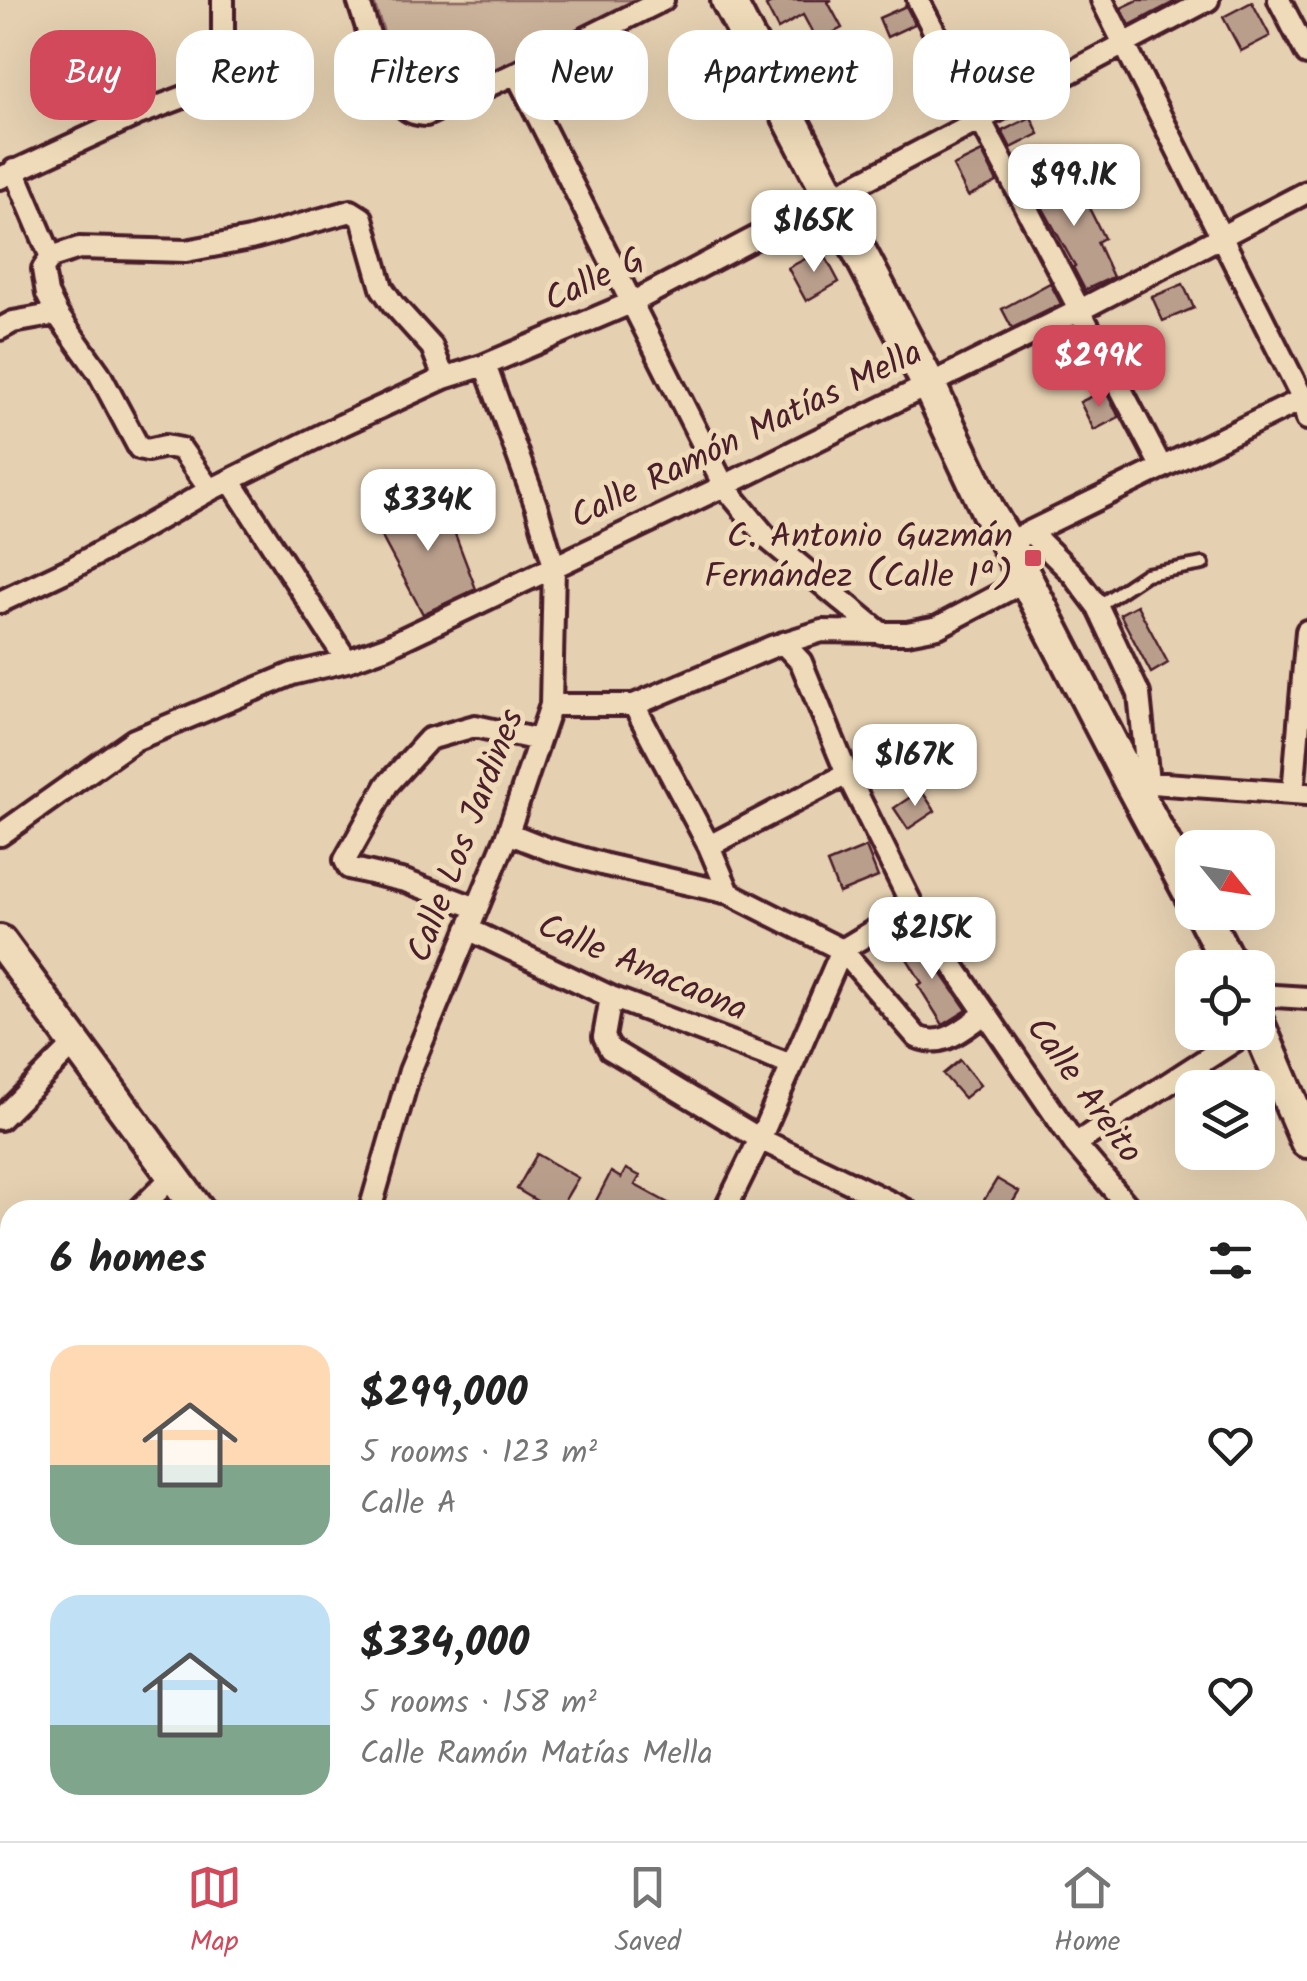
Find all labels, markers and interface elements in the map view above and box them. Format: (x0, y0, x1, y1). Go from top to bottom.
chip: Buy (30, 30, 156, 120)
chip: Rent (176, 30, 314, 120)
chip: Filters (334, 30, 495, 120)
chip: New (515, 30, 648, 120)
chip: Apartment (668, 30, 893, 120)
chip: House (913, 30, 1070, 120)
pin: $99.1K (993, 144, 1155, 229)
text: $99.1K (1030, 151, 1118, 202)
pin: $165K (744, 190, 884, 275)
text: $165K (773, 197, 855, 248)
street label: Calle G (535, 233, 655, 329)
pin: $299K (1029, 325, 1169, 410)
street label: Calle Ramón Matías Mella (561, 326, 933, 546)
text: $299K (1054, 332, 1144, 383)
pin: $334K (358, 469, 498, 554)
text: $334K (383, 476, 473, 527)
place label: C. Antonio Guzmán Fernández (Calle 1ª) (704, 510, 1013, 606)
marker: C. Antonio Guzmán Fernández (Calle 1ª) (1022, 547, 1044, 569)
street label: Calle Los Jardines (393, 701, 541, 971)
pin: $167K (845, 724, 985, 809)
text: $167K (875, 731, 955, 782)
north arrow (1175, 830, 1275, 930)
map controls (1175, 830, 1275, 1170)
pin: $215K (862, 897, 1002, 982)
street label: Calle Anacaona (528, 900, 756, 1038)
text: $215K (891, 904, 973, 955)
button: locate (1175, 950, 1275, 1050)
street label: Calle Areito (1010, 1006, 1156, 1176)
button: layers (1175, 1070, 1275, 1170)
text: 6 homes (50, 1227, 206, 1294)
icon: filters (1203, 1233, 1258, 1288)
text: $299,000 (360, 1361, 528, 1428)
icon: home (130, 1385, 250, 1505)
icon: heart (1203, 1418, 1258, 1473)
text: 5 rooms · 123 m² (360, 1428, 597, 1479)
text: Calle A (360, 1479, 457, 1530)
text: $334,000 (360, 1611, 529, 1678)
icon: home (130, 1635, 250, 1755)
icon: heart (1203, 1668, 1258, 1723)
text: 5 rooms · 158 m² (360, 1678, 597, 1729)
text: Calle Ramón Matías Mella (360, 1729, 713, 1780)
tab: Map (187, 1860, 242, 1965)
tab: Saved (615, 1860, 681, 1965)
tab: Home (1054, 1860, 1120, 1965)

